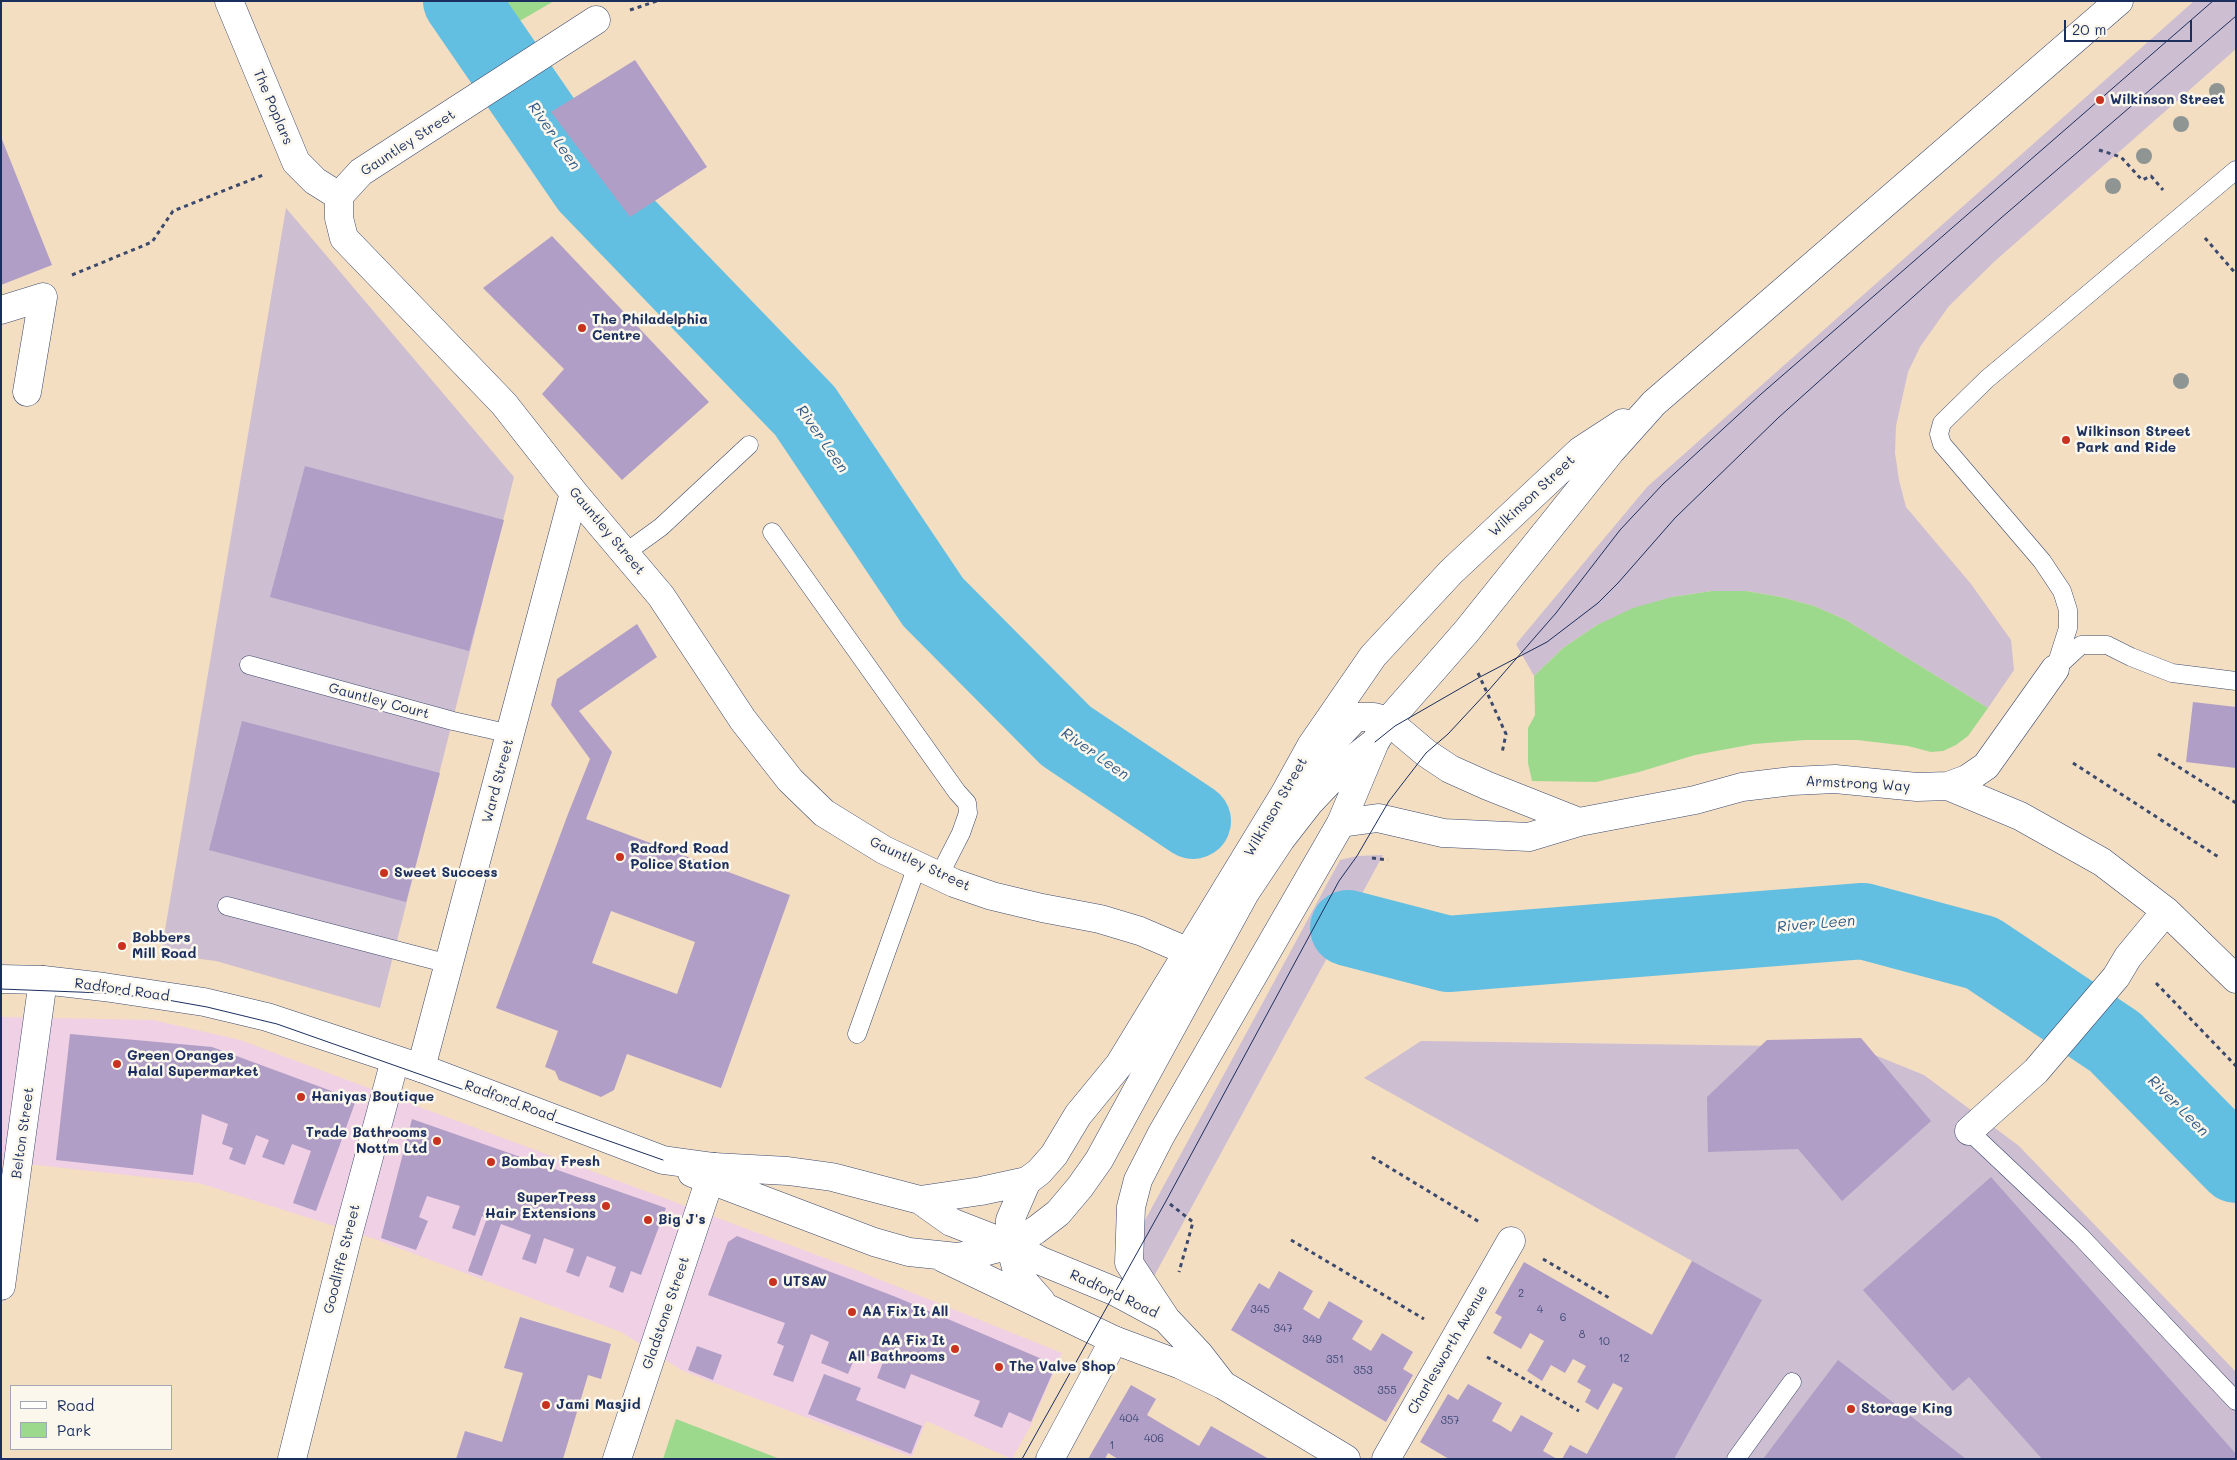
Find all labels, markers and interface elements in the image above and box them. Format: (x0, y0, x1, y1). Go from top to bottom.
scale bar (2067, 10, 2194, 42)
text: 20 m (2072, 19, 2106, 39)
street label: The Poplars (250, 67, 296, 147)
place label: Wilkinson Street (2110, 92, 2225, 108)
marker: Wilkinson Street (2094, 94, 2106, 106)
water label: River Leen (524, 99, 584, 173)
street label: Gauntley Street (358, 106, 458, 180)
place label: The Philadelphia Centre (592, 312, 708, 344)
marker: The Philadelphia Centre (576, 322, 588, 334)
water label: River Leen (792, 402, 852, 476)
place label: Wilkinson Street Park and Ride (2076, 424, 2191, 457)
marker: Wilkinson Street Park and Ride (2060, 434, 2072, 446)
street label: Wilkinson Street (1486, 452, 1578, 540)
street label: Gauntley Street (565, 484, 649, 578)
street label: Gauntley Court (327, 679, 431, 723)
water label: River Leen (1058, 724, 1132, 784)
street label: Ward Street (479, 737, 517, 825)
street label: Wilkinson Street (1241, 755, 1311, 859)
street label: Armstrong Way (1805, 773, 1911, 795)
street label: Gauntley Street (867, 833, 973, 895)
place label: Radford Road Police Station (630, 841, 729, 874)
marker: Radford Road Police Station (614, 851, 626, 863)
place label: Sweet Success (394, 865, 497, 881)
marker: Sweet Success (378, 867, 390, 879)
water label: River Leen (1776, 912, 1856, 936)
place label: Bobbers Mill Road (132, 930, 196, 962)
marker: Bobbers Mill Road (116, 940, 128, 952)
street label: Radford Road (74, 975, 170, 1005)
place label: Green Oranges Halal Supermarket (127, 1048, 258, 1080)
marker: Green Oranges Halal Supermarket (111, 1058, 123, 1070)
water label: River Leen (2144, 1072, 2212, 1140)
street label: Radford Road (462, 1077, 558, 1125)
street label: Belton Street (8, 1086, 38, 1180)
place label: Haniyas Boutique (311, 1089, 434, 1105)
marker: Haniyas Boutique (295, 1091, 307, 1103)
place label: Trade Bathrooms Nottm Ltd (306, 1125, 427, 1158)
marker: Trade Bathrooms Nottm Ltd (431, 1135, 443, 1147)
place label: Bombay Fresh (501, 1154, 600, 1170)
marker: Bombay Fresh (485, 1156, 497, 1168)
place label: SuperTress Hair Extensions (485, 1190, 596, 1222)
marker: SuperTress Hair Extensions (600, 1200, 612, 1212)
street label: Goodliffe Street (320, 1203, 364, 1315)
place label: Big J's (658, 1212, 706, 1228)
marker: Big J's (642, 1214, 654, 1226)
street label: Gladstone Street (639, 1254, 693, 1372)
street label: Radford Road (1067, 1266, 1161, 1322)
place label: UTSAV (783, 1274, 827, 1290)
marker: UTSAV (767, 1276, 779, 1288)
street label: Charlesworth Avenue (1404, 1283, 1492, 1417)
house number: 2 (1518, 1287, 1524, 1301)
house number: 345 (1250, 1303, 1270, 1317)
house number: 4 (1537, 1303, 1543, 1317)
place label: AA Fix It All (862, 1304, 948, 1320)
marker: AA Fix It All (846, 1306, 858, 1318)
house number: 6 (1560, 1311, 1566, 1325)
house number: 347 (1273, 1322, 1293, 1336)
house number: 8 (1579, 1328, 1585, 1342)
place label: AA Fix It All Bathrooms (848, 1333, 945, 1365)
house number: 349 (1302, 1333, 1322, 1347)
house number: 10 (1598, 1335, 1610, 1349)
marker: AA Fix It All Bathrooms (949, 1343, 961, 1355)
house number: 12 (1618, 1352, 1630, 1366)
house number: 351 (1326, 1353, 1344, 1367)
place label: The Valve Shop (1009, 1359, 1116, 1375)
marker: The Valve Shop (993, 1361, 1005, 1373)
house number: 353 (1353, 1364, 1373, 1378)
house number: 355 (1377, 1384, 1397, 1398)
legend (10, 1385, 172, 1450)
text: Road (57, 1395, 94, 1415)
place label: Jami Masjid (556, 1397, 641, 1413)
marker: Jami Masjid (540, 1399, 552, 1411)
place label: Storage King (1861, 1401, 1952, 1417)
marker: Storage King (1845, 1403, 1857, 1415)
house number: 404 (1119, 1412, 1139, 1426)
house number: 357 (1441, 1414, 1459, 1428)
text: Park (57, 1420, 91, 1440)
house number: 406 (1144, 1432, 1164, 1446)
house number: 1 (1110, 1439, 1114, 1453)

